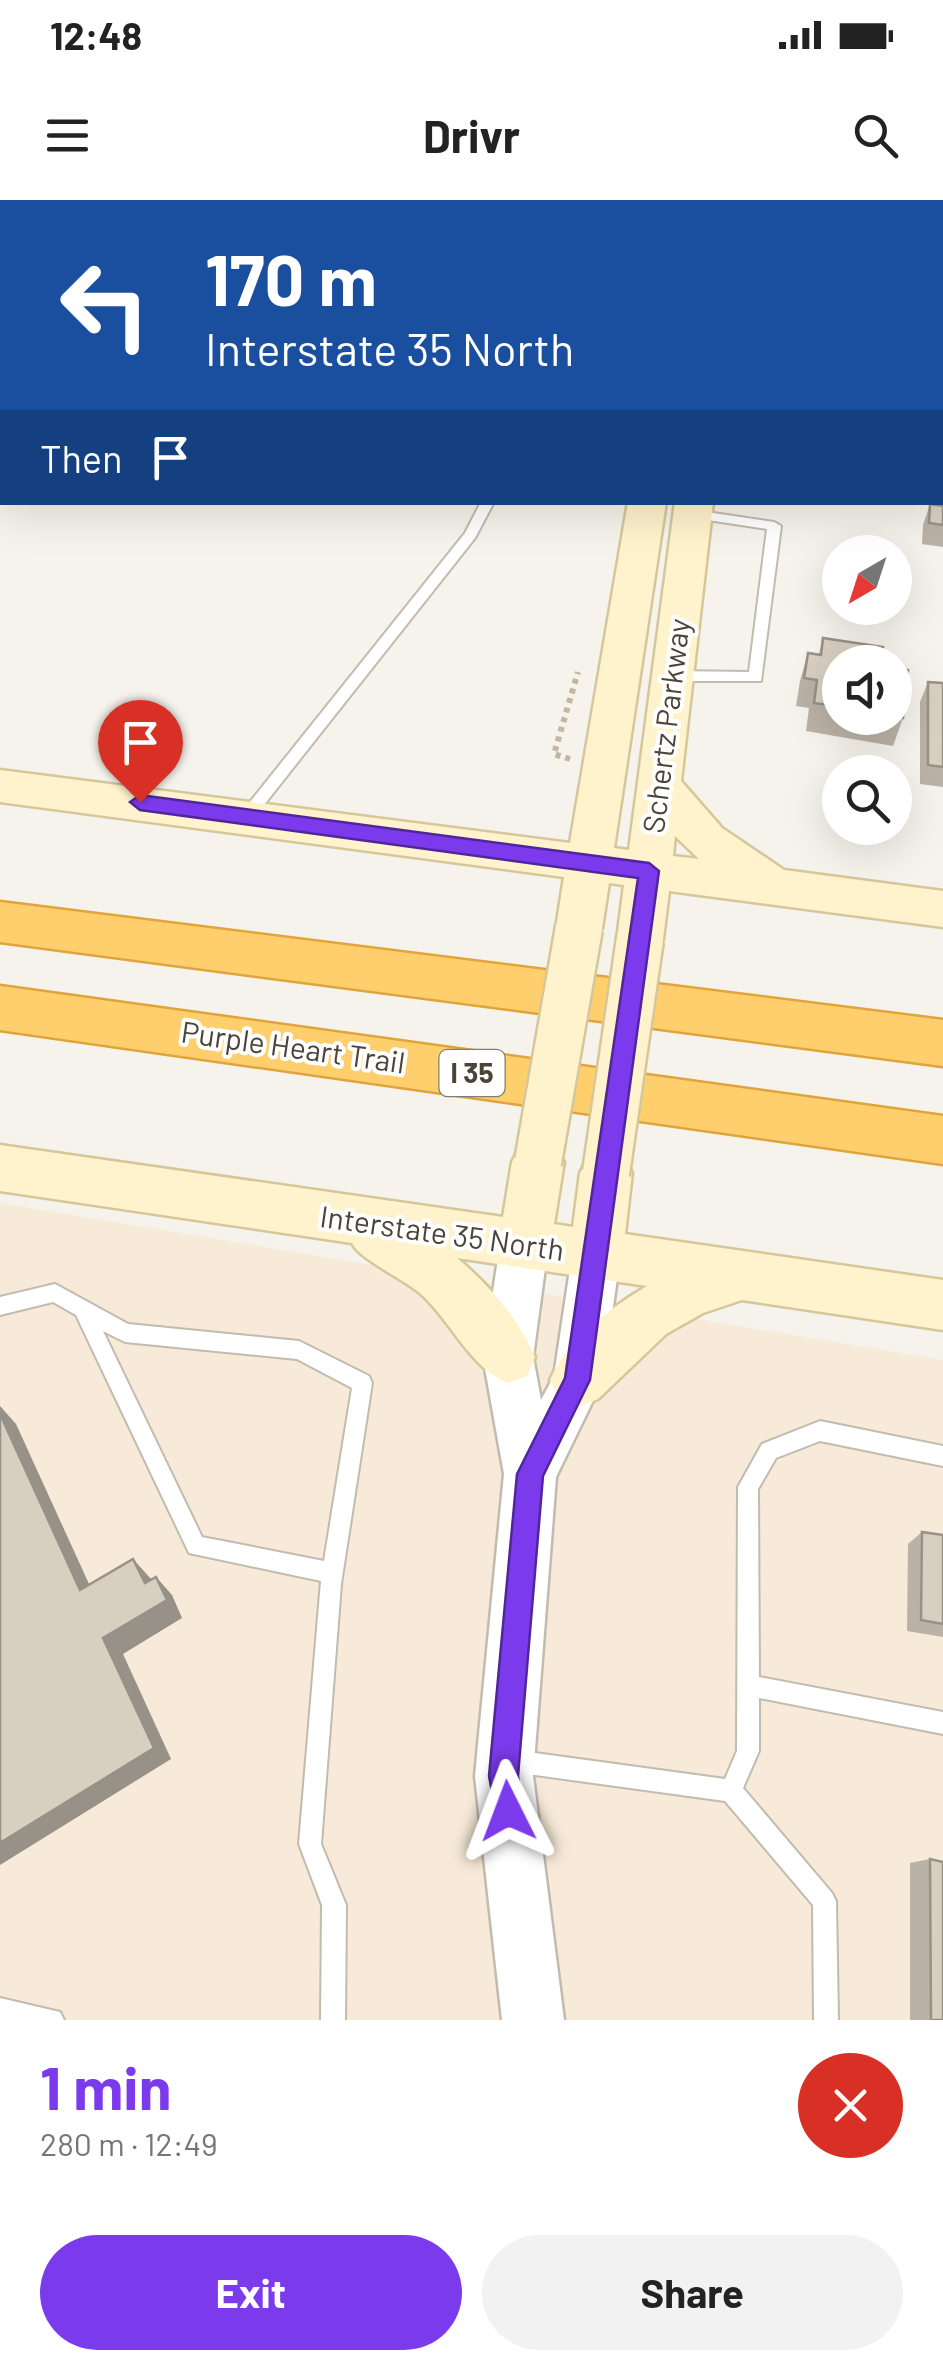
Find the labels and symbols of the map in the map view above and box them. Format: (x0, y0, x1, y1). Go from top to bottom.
north arrow (822, 535, 912, 625)
street label: Schertz Parkway (634, 616, 696, 835)
pin (98, 700, 183, 803)
street label: Purple Heart Trail (179, 1013, 407, 1080)
road number: I 35 (440, 1050, 504, 1096)
street label: Interstate 35 North (318, 1197, 567, 1267)
position arrow (456, 1759, 560, 1863)

